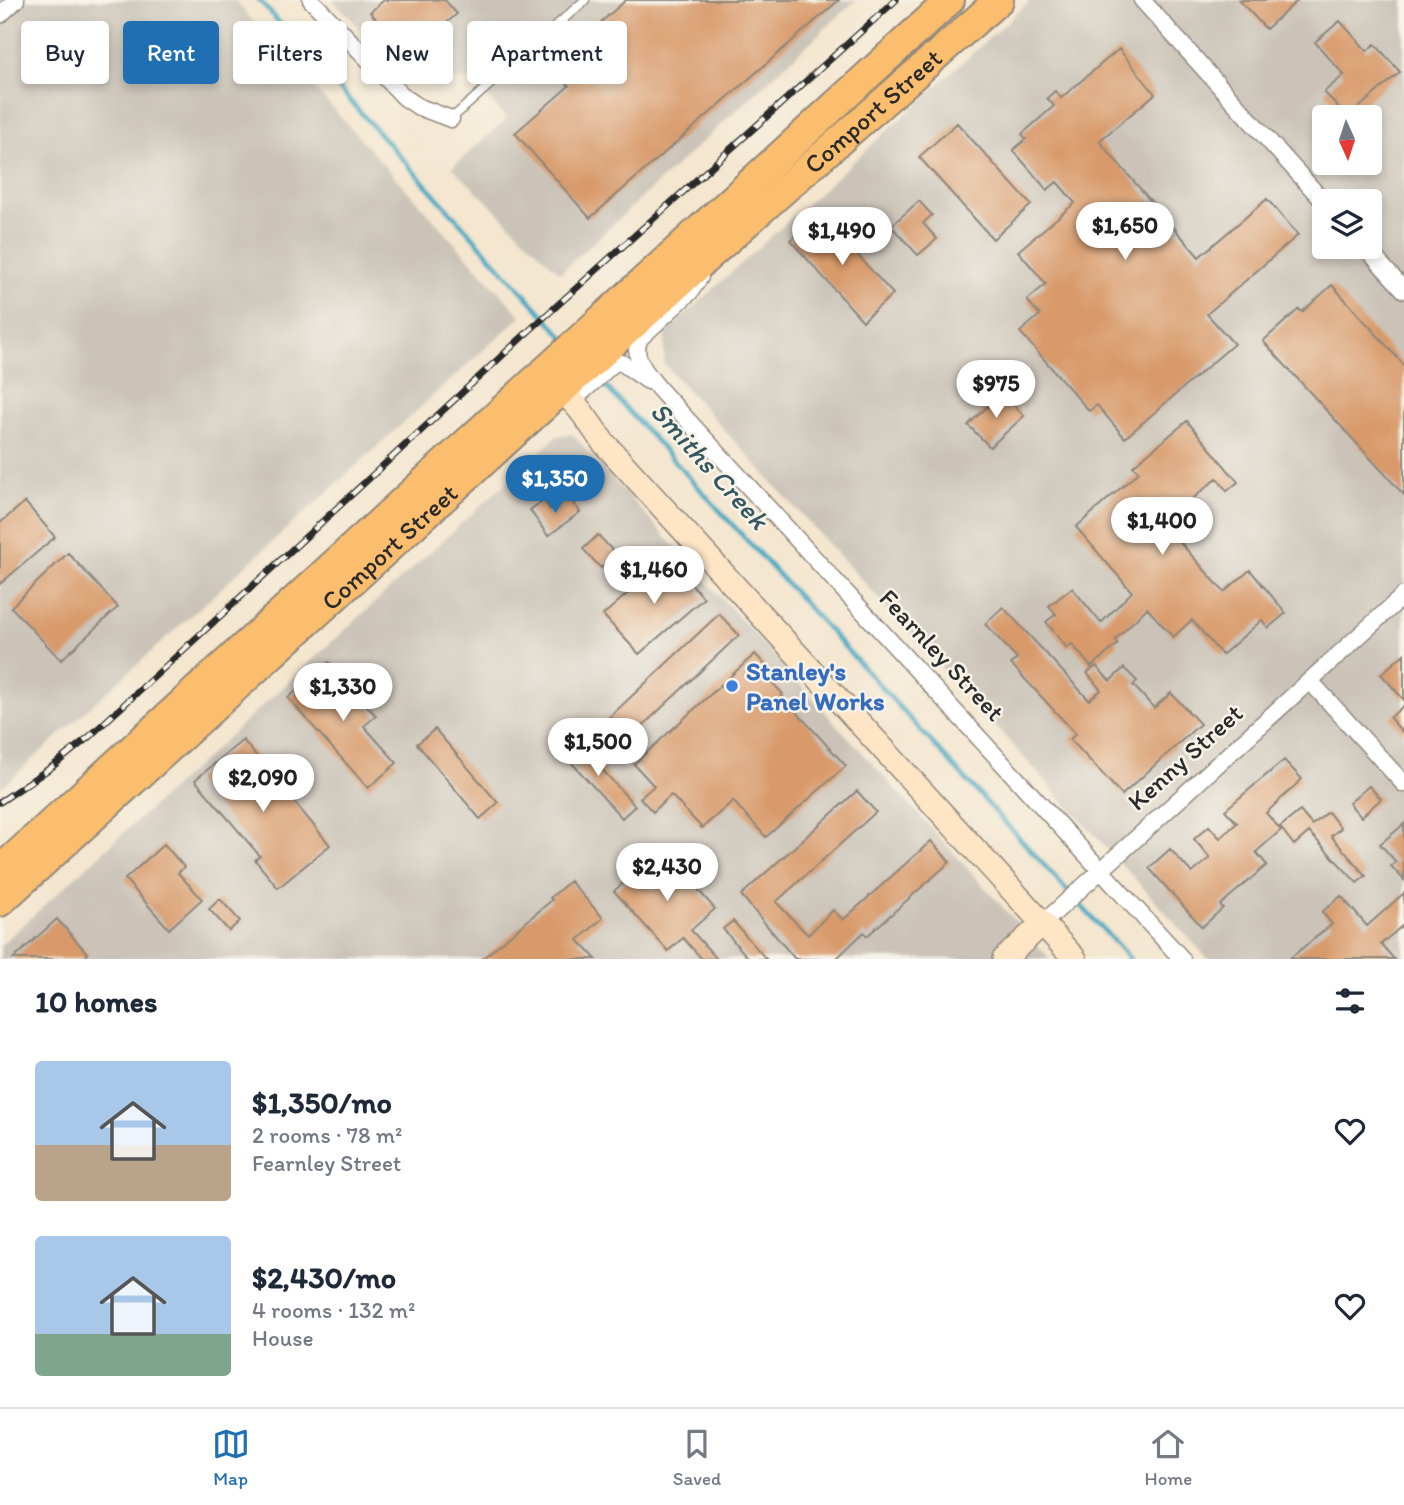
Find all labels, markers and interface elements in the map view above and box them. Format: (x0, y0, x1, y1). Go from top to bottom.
chip: Buy (21, 21, 109, 84)
chip: Rent (123, 21, 219, 84)
chip: Filters (233, 21, 347, 84)
chip: New (361, 21, 453, 84)
chip: Apartment (467, 21, 627, 84)
street label: Comport Street (798, 42, 949, 180)
north arrow (1312, 105, 1382, 175)
map controls (1312, 105, 1382, 259)
button: layers (1312, 189, 1382, 259)
pin: $1,650 (1068, 202, 1182, 262)
pin: $1,490 (785, 208, 899, 267)
text: $1,650 (1092, 211, 1158, 239)
text: $1,490 (808, 216, 876, 244)
pin: $975 (955, 360, 1037, 420)
text: $975 (972, 369, 1020, 397)
water label: Smiths Creek (644, 394, 777, 537)
pin: $1,350 (498, 456, 612, 515)
text: $1,350 (522, 464, 588, 492)
street label: Comport Street (315, 477, 464, 617)
pin: $1,400 (1105, 498, 1219, 557)
text: $1,400 (1127, 506, 1197, 534)
pin: $1,460 (597, 546, 711, 606)
text: $1,460 (620, 555, 688, 583)
street label: Fearnley Street (873, 582, 1011, 728)
place label: Stanley's Panel Works (746, 655, 885, 717)
pin: $1,330 (286, 664, 400, 723)
text: $1,330 (309, 672, 377, 700)
marker: Stanley's Panel Works (724, 678, 740, 694)
street label: Kenny Street (1121, 697, 1249, 817)
pin: $1,500 (541, 718, 655, 778)
text: $1,500 (564, 727, 632, 755)
pin: $2,090 (206, 754, 320, 814)
text: $2,090 (228, 763, 298, 791)
pin: $2,430 (610, 844, 724, 903)
text: $2,430 (632, 852, 702, 880)
icon: filters (1331, 982, 1369, 1020)
text: 10 homes (35, 983, 158, 1020)
text: $1,350/mo (252, 1084, 392, 1121)
icon: home (91, 1089, 175, 1173)
icon: heart (1331, 1112, 1369, 1150)
text: 2 rooms · 78 m² (252, 1121, 402, 1149)
text: Fearnley Street (252, 1149, 402, 1177)
text: $2,430/mo (252, 1259, 396, 1296)
icon: home (91, 1264, 175, 1348)
icon: heart (1331, 1287, 1369, 1325)
text: 4 rooms · 132 m² (252, 1296, 415, 1324)
text: House (252, 1324, 314, 1352)
tab: Map (212, 1425, 250, 1490)
tab: Saved (673, 1425, 721, 1490)
tab: Home (1144, 1425, 1192, 1490)

